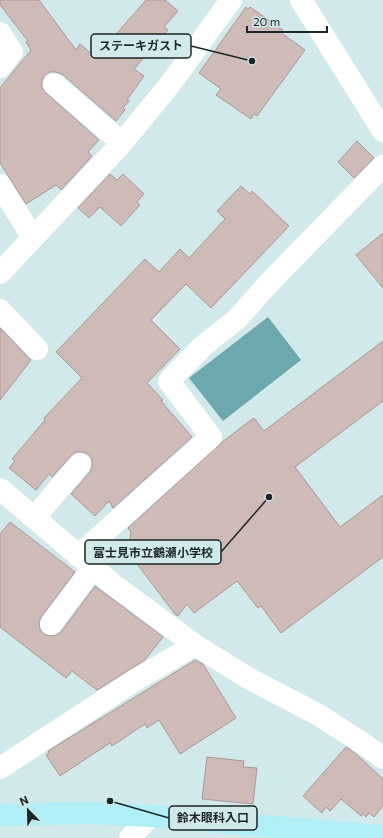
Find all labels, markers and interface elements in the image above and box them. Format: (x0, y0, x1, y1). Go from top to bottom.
scale bar (247, 8, 327, 34)
text: 20 m (253, 14, 280, 28)
callout: ステーキガスト (91, 34, 191, 58)
text: ステーキガスト (99, 38, 183, 52)
callout: 富士見市立鶴瀬小学校 (85, 540, 221, 564)
text: 富士見市立鶴瀬小学校 (93, 545, 213, 559)
north arrow (8, 790, 48, 830)
text: N (18, 793, 30, 808)
callout: 鈴木眼科入口 (169, 806, 257, 830)
text: 鈴木眼科入口 (176, 810, 249, 824)

